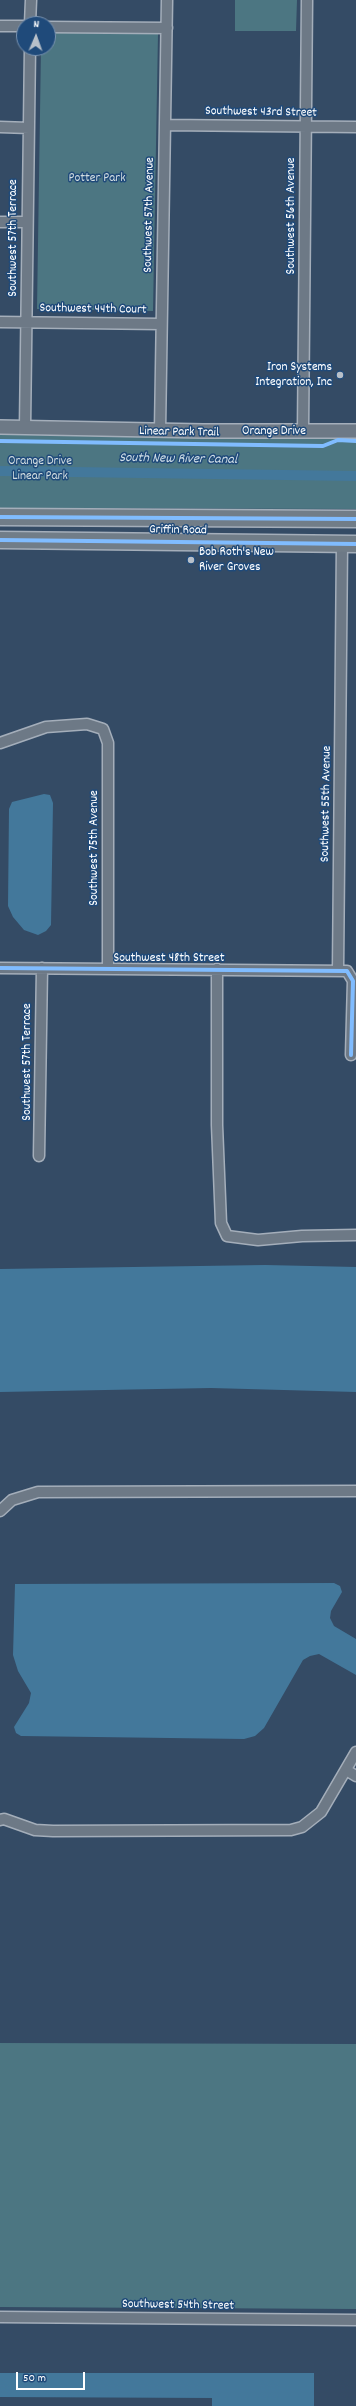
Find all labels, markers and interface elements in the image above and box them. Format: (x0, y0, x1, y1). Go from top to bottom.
north arrow (16, 16, 56, 56)
text: N (33, 17, 39, 33)
street label: Southwest 43rd Street (205, 104, 317, 122)
street label: Southwest 57th Avenue (141, 157, 159, 273)
street label: Southwest 56th Avenue (284, 158, 300, 274)
park label: Potter Park (69, 171, 125, 187)
street label: Southwest 57th Terrace (6, 179, 22, 297)
street label: Southwest 44th Court (39, 301, 147, 319)
place label: Iron Systems Integration, Inc (255, 360, 332, 391)
marker: Iron Systems Integration, Inc (335, 370, 345, 380)
street label: Orange Drive (242, 424, 306, 440)
street label: Linear Park Trail (139, 425, 219, 441)
water label: South New River Canal (119, 451, 237, 469)
park label: Orange Drive Linear Park (8, 454, 72, 485)
street label: Griffin Road (149, 523, 207, 539)
place label: Bob Roth's New River Groves (199, 545, 274, 576)
marker: Bob Roth's New River Groves (186, 555, 196, 565)
street label: Southwest 55th Avenue (318, 746, 336, 862)
street label: Southwest 75th Avenue (87, 790, 103, 906)
street label: Southwest 48th Street (113, 951, 225, 967)
street label: Southwest 57th Terrace (20, 1003, 36, 1121)
street label: Southwest 54th Street (122, 2297, 234, 2315)
scale bar (18, 2364, 87, 2390)
text: 50 m (23, 2370, 46, 2387)

